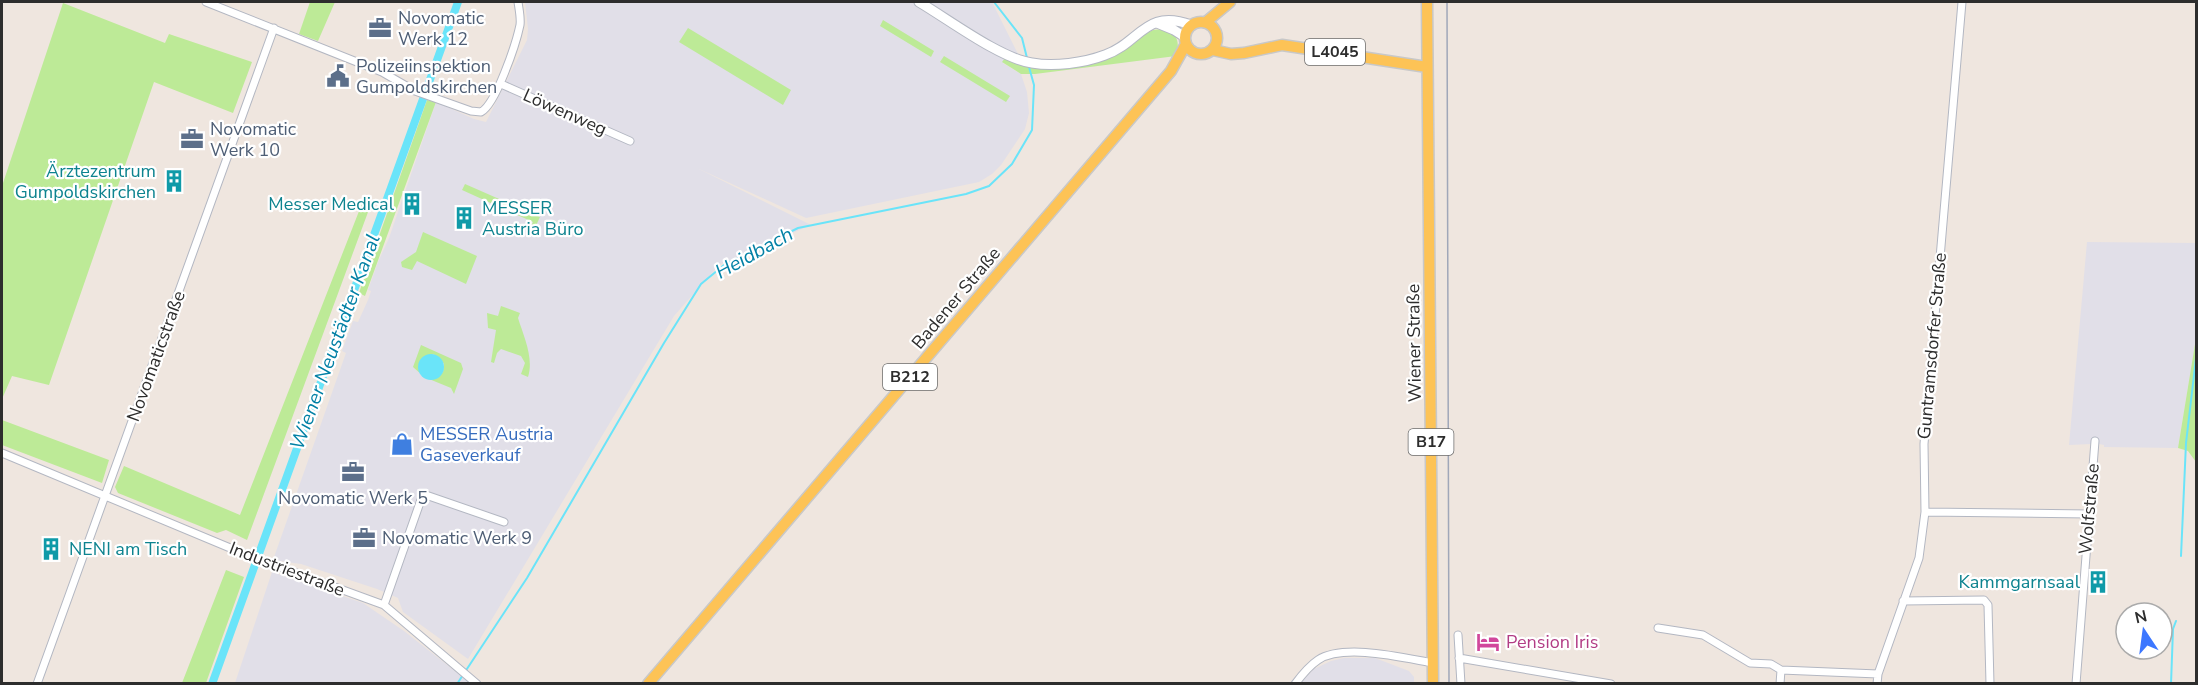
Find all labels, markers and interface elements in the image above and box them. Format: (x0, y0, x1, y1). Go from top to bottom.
place label: Novomatic Werk 12 (398, 6, 484, 51)
office icon: Novomatic Werk 12 (367, 15, 393, 41)
road number: L4045 (1305, 39, 1365, 65)
place label: Polizeiinspektion Gumpoldskirchen (356, 54, 497, 99)
public building icon: Polizeiinspektion Gumpoldskirchen (325, 63, 351, 89)
street label: Löwenweg (519, 83, 611, 141)
place label: Novomatic Werk 10 (210, 117, 296, 162)
office icon: Novomatic Werk 10 (179, 126, 205, 152)
place label: Ärztezentrum Gumpoldskirchen (15, 159, 156, 204)
building icon: Ärztezentrum Gumpoldskirchen (161, 168, 187, 194)
building icon: Messer Medical (399, 191, 425, 217)
place label: Messer Medical (268, 192, 395, 216)
place label: MESSER Austria Büro (482, 196, 583, 241)
building icon: MESSER Austria Büro (451, 205, 477, 231)
water label: Heidbach (710, 221, 798, 285)
water label: Wiener Neustädter Kanal (283, 230, 387, 454)
street label: Badener Straße (906, 242, 1006, 354)
street label: Guntramsdorfer Straße (1912, 252, 1952, 440)
street label: Wiener Straße (1401, 284, 1427, 402)
street label: Novomaticstraße (121, 287, 191, 425)
road number: B212 (883, 364, 937, 390)
place label: MESSER Austria Gaseverkauf (420, 422, 553, 467)
road number: B17 (1408, 429, 1454, 455)
shop icon: MESSER Austria Gaseverkauf (389, 431, 415, 457)
office icon: Novomatic Werk 5 (340, 459, 366, 485)
street label: Wolfstraße (2073, 462, 2105, 556)
place label: Novomatic Werk 5 (278, 486, 428, 510)
office icon: Novomatic Werk 9 (351, 525, 377, 551)
place label: Novomatic Werk 9 (382, 526, 532, 550)
building icon: NENI am Tisch (38, 536, 64, 562)
street label: Industriestraße (226, 536, 348, 602)
place label: NENI am Tisch (69, 537, 187, 561)
building icon: Kammgarnsaal (2085, 569, 2111, 595)
place label: Kammgarnsaal (1959, 570, 2081, 594)
north arrow (2114, 601, 2174, 661)
text: N (2133, 605, 2149, 629)
hotel icon: Pension Iris (1475, 629, 1501, 655)
place label: Pension Iris (1506, 630, 1598, 654)

